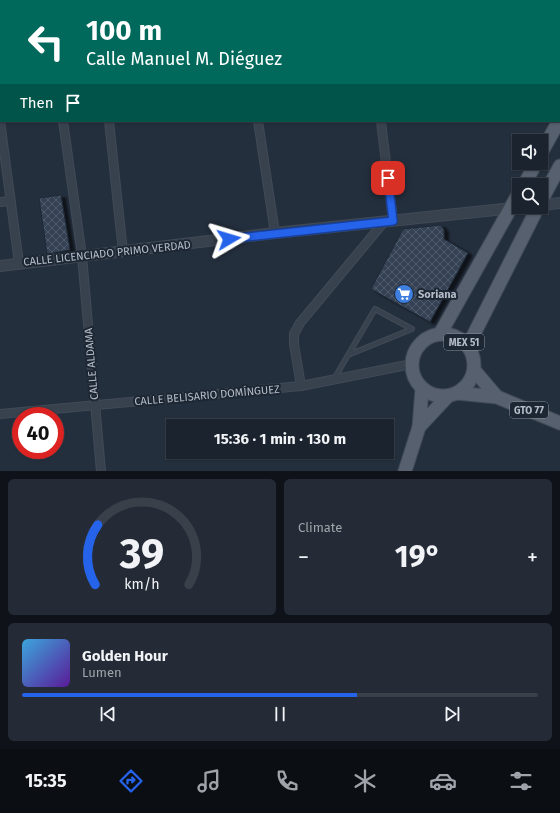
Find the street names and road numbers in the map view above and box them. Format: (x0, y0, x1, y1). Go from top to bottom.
street label: CALLE LICENCIADO PRIMO VERDAD (23, 238, 191, 269)
street label: CALLE ALDAMA (82, 327, 101, 400)
road number: MEX 51 (444, 334, 484, 350)
street label: CALLE BELISARIO DOMÍNGUEZ (134, 382, 281, 408)
road number: GTO 77 (510, 402, 548, 418)

